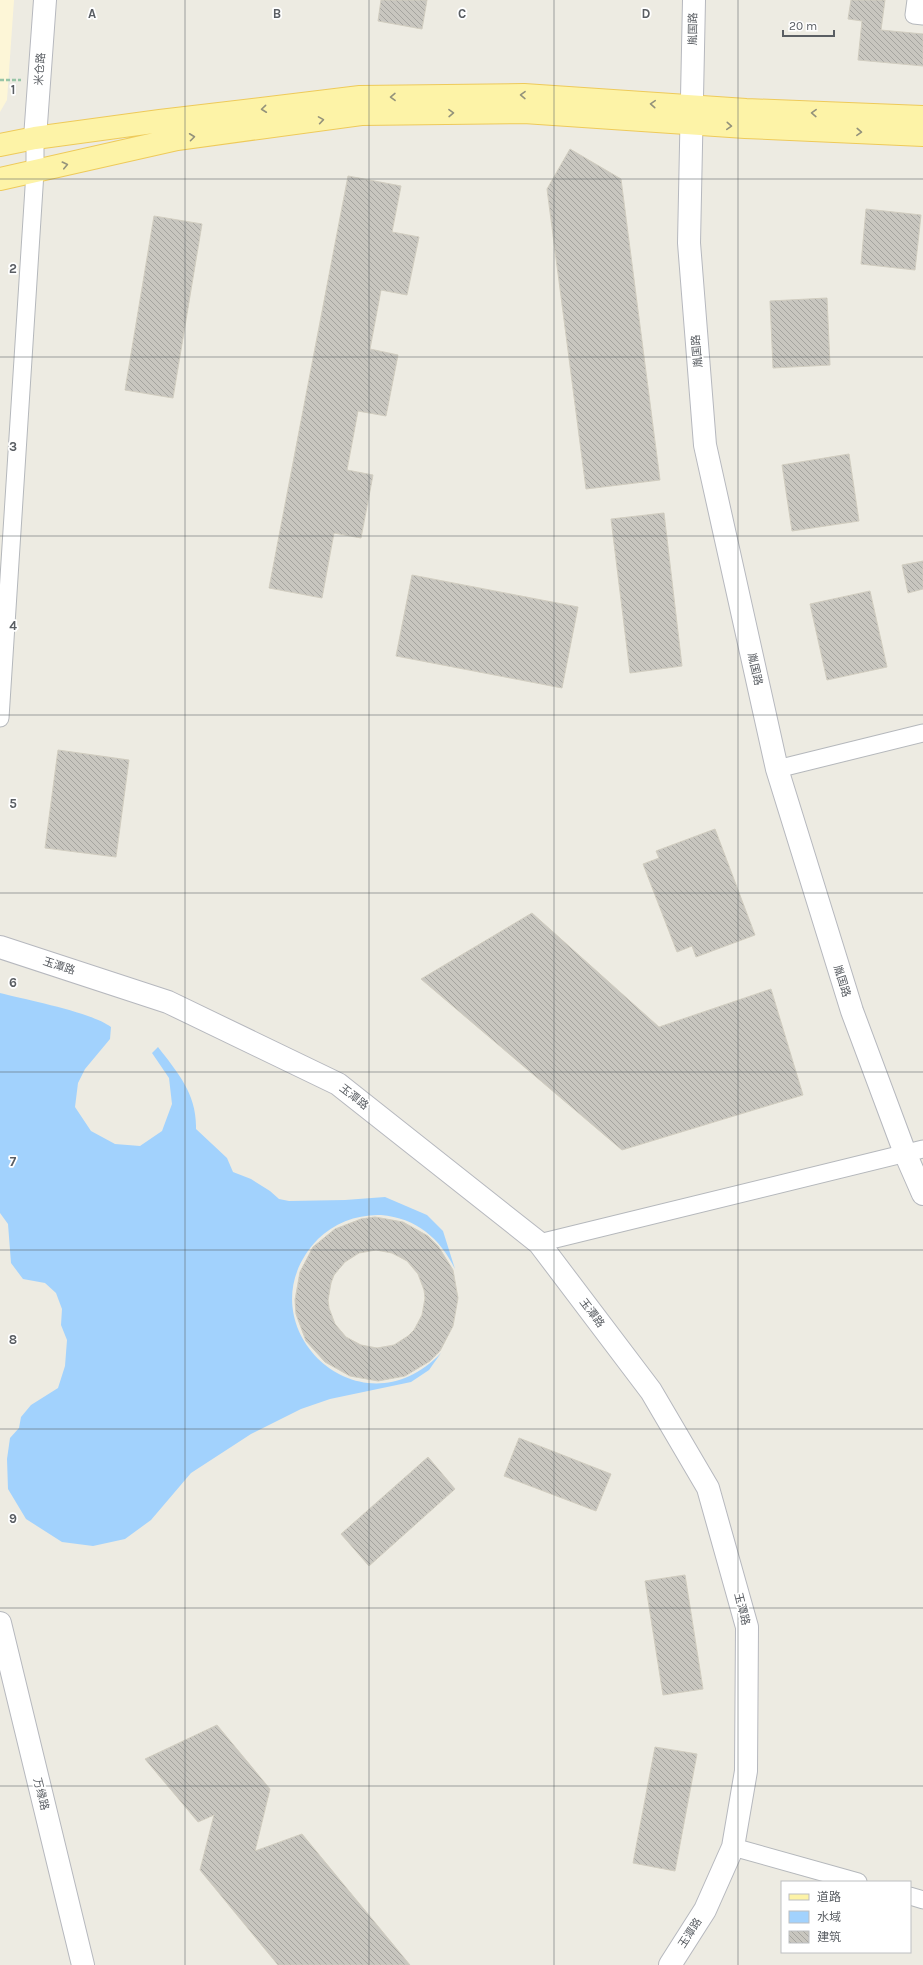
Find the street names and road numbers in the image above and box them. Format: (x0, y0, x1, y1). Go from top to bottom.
street label: 胤国路 (686, 12, 700, 46)
street label: 米仓路 (32, 52, 48, 86)
street label: 胤国路 (689, 334, 705, 368)
street label: 胤国路 (745, 651, 765, 687)
street label: 玉潭路 (41, 955, 77, 977)
street label: 胤国路 (831, 963, 853, 999)
street label: 玉潭路 (337, 1082, 371, 1112)
street label: 玉潭路 (577, 1296, 607, 1330)
street label: 玉潭路 (732, 1591, 752, 1627)
street label: 万缘路 (31, 1776, 51, 1812)
street label: 玉潭路 (676, 1916, 704, 1950)

